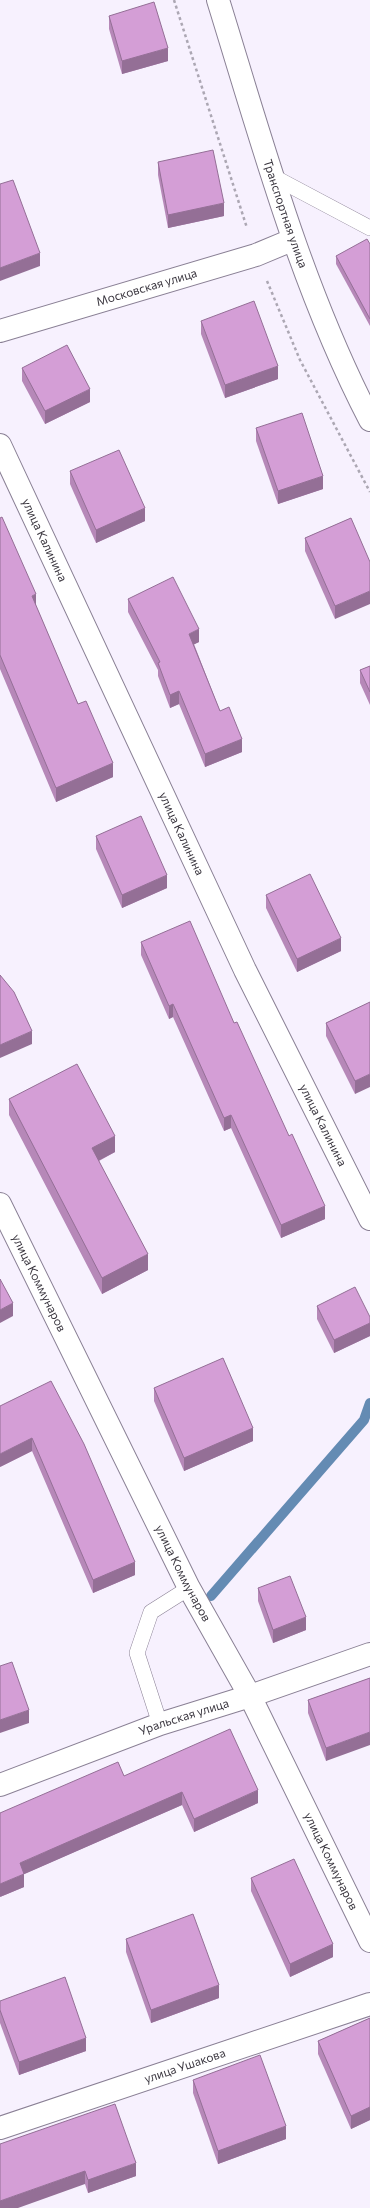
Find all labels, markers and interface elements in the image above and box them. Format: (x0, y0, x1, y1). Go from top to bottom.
street label: Транспортная улица (261, 157, 311, 270)
street label: Московская улица (94, 265, 198, 308)
street label: улица Калинина (20, 496, 71, 584)
street label: улица Калинина (157, 790, 208, 877)
street label: улица Калинина (297, 1081, 350, 1168)
street label: улица Коммунаров (10, 1231, 70, 1334)
street label: улица Коммунаров (153, 1522, 214, 1624)
street label: Уральская улица (136, 1695, 230, 1737)
street label: улица Коммунаров (302, 1810, 362, 1912)
street label: улица Ушакова (142, 2045, 227, 2085)

